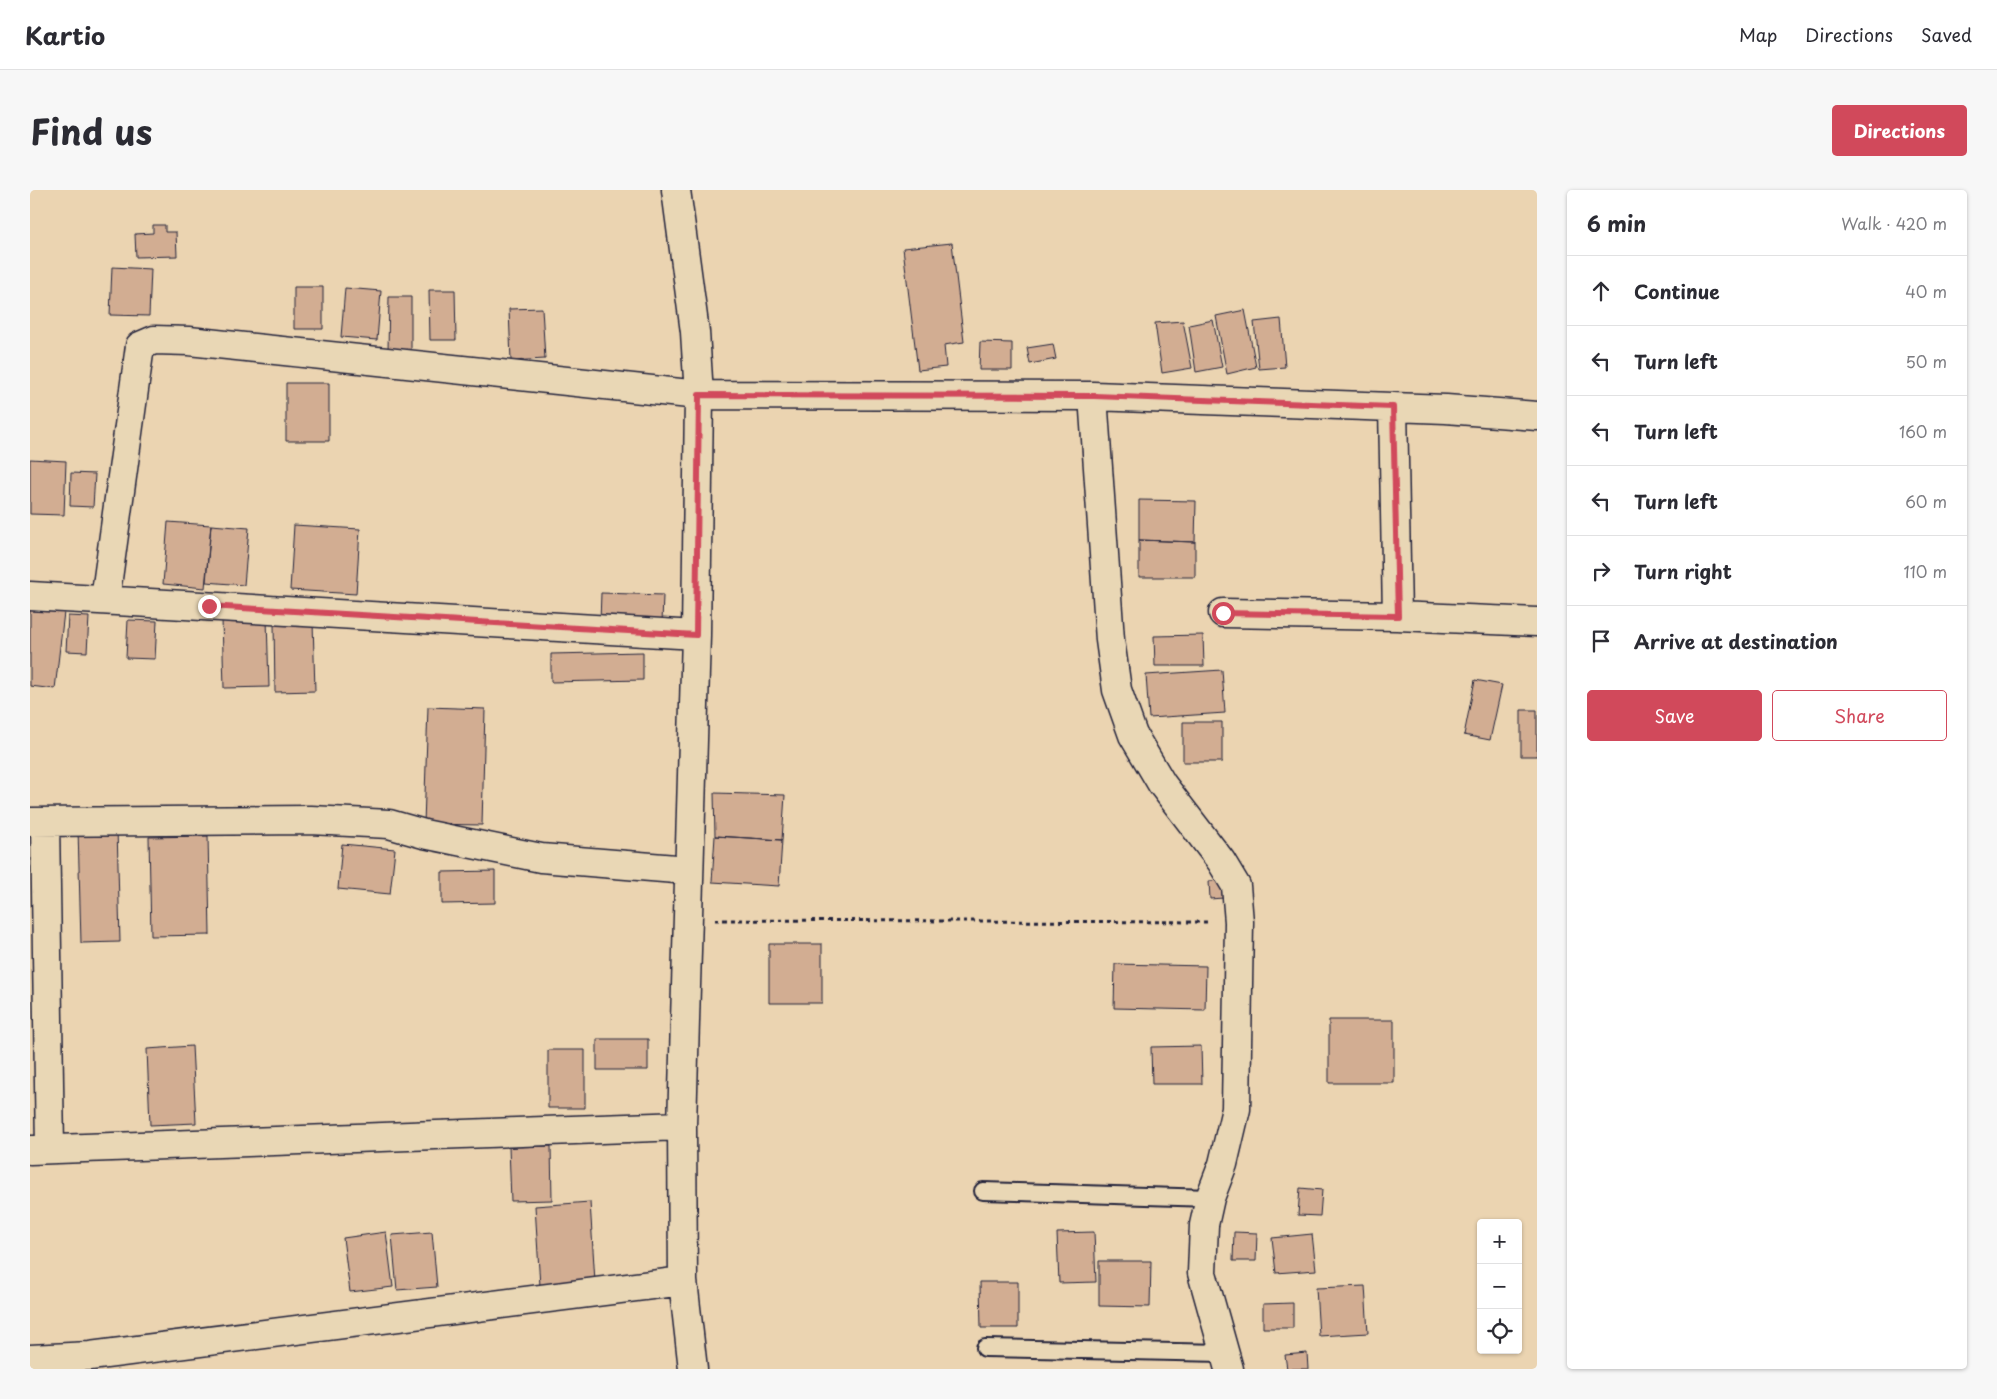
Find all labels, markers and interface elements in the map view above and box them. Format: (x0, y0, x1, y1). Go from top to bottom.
text: Kartio (25, 17, 105, 53)
text: Map (1739, 21, 1777, 48)
text: Directions (1805, 21, 1893, 48)
text: Saved (1921, 21, 1972, 48)
text: Find us (30, 104, 152, 157)
button: Directions (1832, 105, 1967, 156)
text: 6 min (1587, 207, 1646, 239)
text: Walk · 420 m (1841, 211, 1947, 235)
icon: ahead (1587, 277, 1615, 305)
text: Continue (1634, 277, 1720, 305)
text: 40 m (1905, 279, 1947, 303)
icon: left (1587, 347, 1615, 375)
text: Turn left (1634, 347, 1718, 375)
text: 50 m (1906, 349, 1947, 373)
icon: left (1587, 417, 1615, 445)
text: Turn left (1634, 417, 1718, 445)
text: 160 m (1899, 419, 1947, 443)
icon: left (1587, 487, 1615, 515)
text: Turn left (1634, 487, 1718, 515)
text: 60 m (1905, 489, 1947, 513)
icon: right (1587, 557, 1615, 585)
text: Turn right (1634, 557, 1732, 585)
text: 110 m (1904, 559, 1947, 583)
route end (198, 595, 221, 618)
route start (1212, 602, 1235, 625)
icon: arrive (1587, 627, 1615, 655)
text: Arrive at destination (1634, 627, 1838, 655)
button: Save (1587, 690, 1762, 741)
button: Share (1772, 690, 1947, 741)
map controls (1477, 1219, 1522, 1354)
button: + (1477, 1219, 1522, 1264)
button: − (1477, 1264, 1522, 1309)
button: locate (1477, 1309, 1522, 1354)

